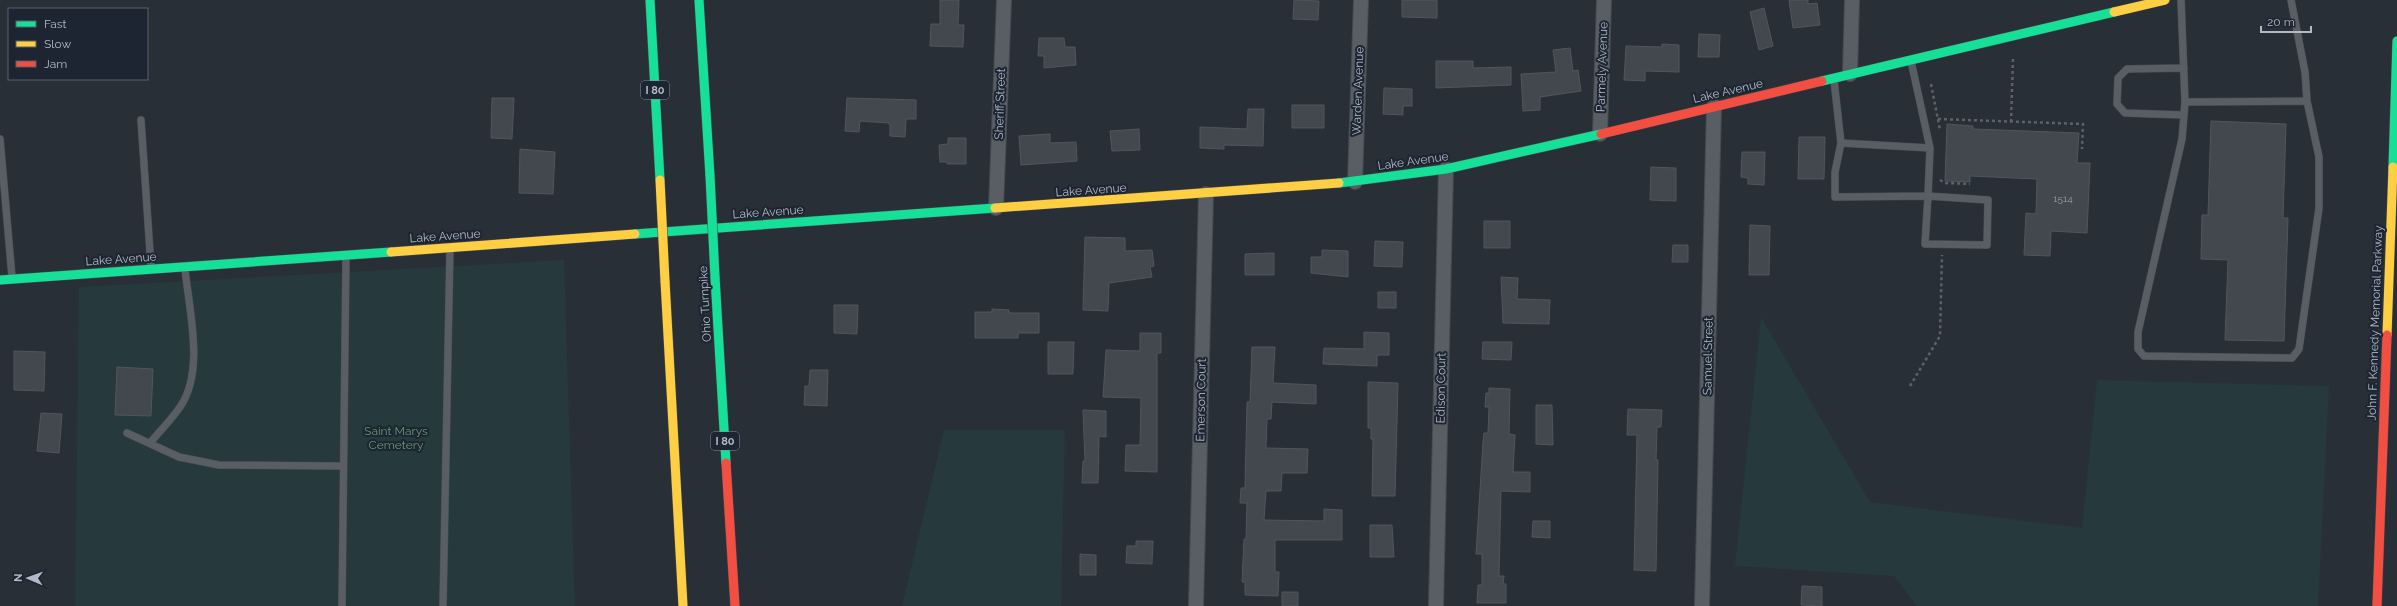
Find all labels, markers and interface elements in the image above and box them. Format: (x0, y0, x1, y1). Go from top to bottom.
legend (8, 8, 148, 80)
scale bar (2261, 8, 2311, 34)
text: 20 m (2267, 15, 2295, 29)
text: Fast (44, 17, 67, 31)
street label: Parmely Avenue (1593, 22, 1611, 112)
text: Slow (44, 37, 71, 51)
street label: Warden Avenue (1349, 46, 1367, 136)
text: Jam (44, 57, 67, 71)
street label: Sheriff Street (992, 68, 1008, 140)
street label: Lake Avenue (1692, 76, 1764, 106)
road number: I 80 (641, 81, 669, 99)
street label: Lake Avenue (1377, 149, 1449, 173)
street label: Lake Avenue (1055, 181, 1127, 199)
house number: 1514 (2053, 193, 2073, 204)
street label: Lake Avenue (732, 203, 804, 221)
street label: John F. Kennedy Memorial Parkway (2365, 225, 2385, 421)
street label: Lake Avenue (409, 227, 481, 245)
street label: Lake Avenue (85, 250, 157, 268)
street label: Ohio Turnpike (696, 266, 714, 342)
street label: Samuel Street (1700, 317, 1716, 395)
street label: Edison Court (1433, 352, 1449, 424)
street label: Emerson Court (1193, 358, 1209, 442)
park label: Saint Marys Cemetery (364, 424, 428, 452)
road number: I 80 (711, 432, 739, 450)
north arrow (8, 558, 48, 598)
text: N (12, 573, 25, 582)

